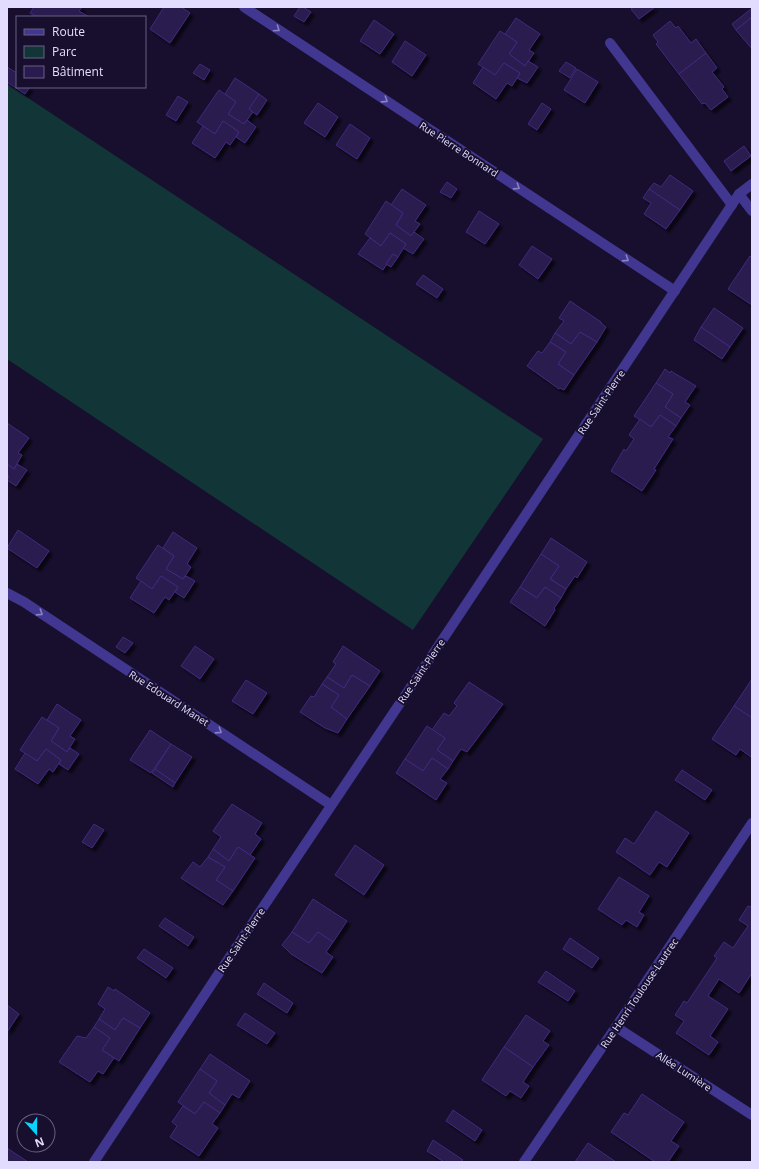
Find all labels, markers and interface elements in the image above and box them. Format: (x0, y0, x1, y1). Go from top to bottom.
legend (16, 16, 146, 88)
text: Route (52, 23, 85, 40)
one-way arrow (273, 24, 280, 31)
text: Parc (52, 43, 77, 60)
text: Bâtiment (52, 63, 103, 80)
one-way arrow (381, 96, 388, 103)
street label: Rue Pierre Bonnard (417, 118, 501, 180)
one-way arrow (513, 183, 520, 190)
one-way arrow (621, 254, 628, 261)
street label: Rue Saint-Pierre (574, 367, 628, 437)
one-way arrow (36, 608, 43, 616)
street label: Rue Saint-Pierre (394, 636, 448, 706)
street label: Rue Edouard Manet (126, 667, 212, 729)
one-way arrow (215, 726, 222, 734)
street label: Rue Saint-Pierre (214, 905, 268, 975)
street label: Rue Henri Toulouse-Lautrec (597, 935, 681, 1051)
street label: Allée Lumière (653, 1048, 715, 1094)
north arrow (16, 1113, 56, 1153)
text: N (33, 1134, 47, 1151)

